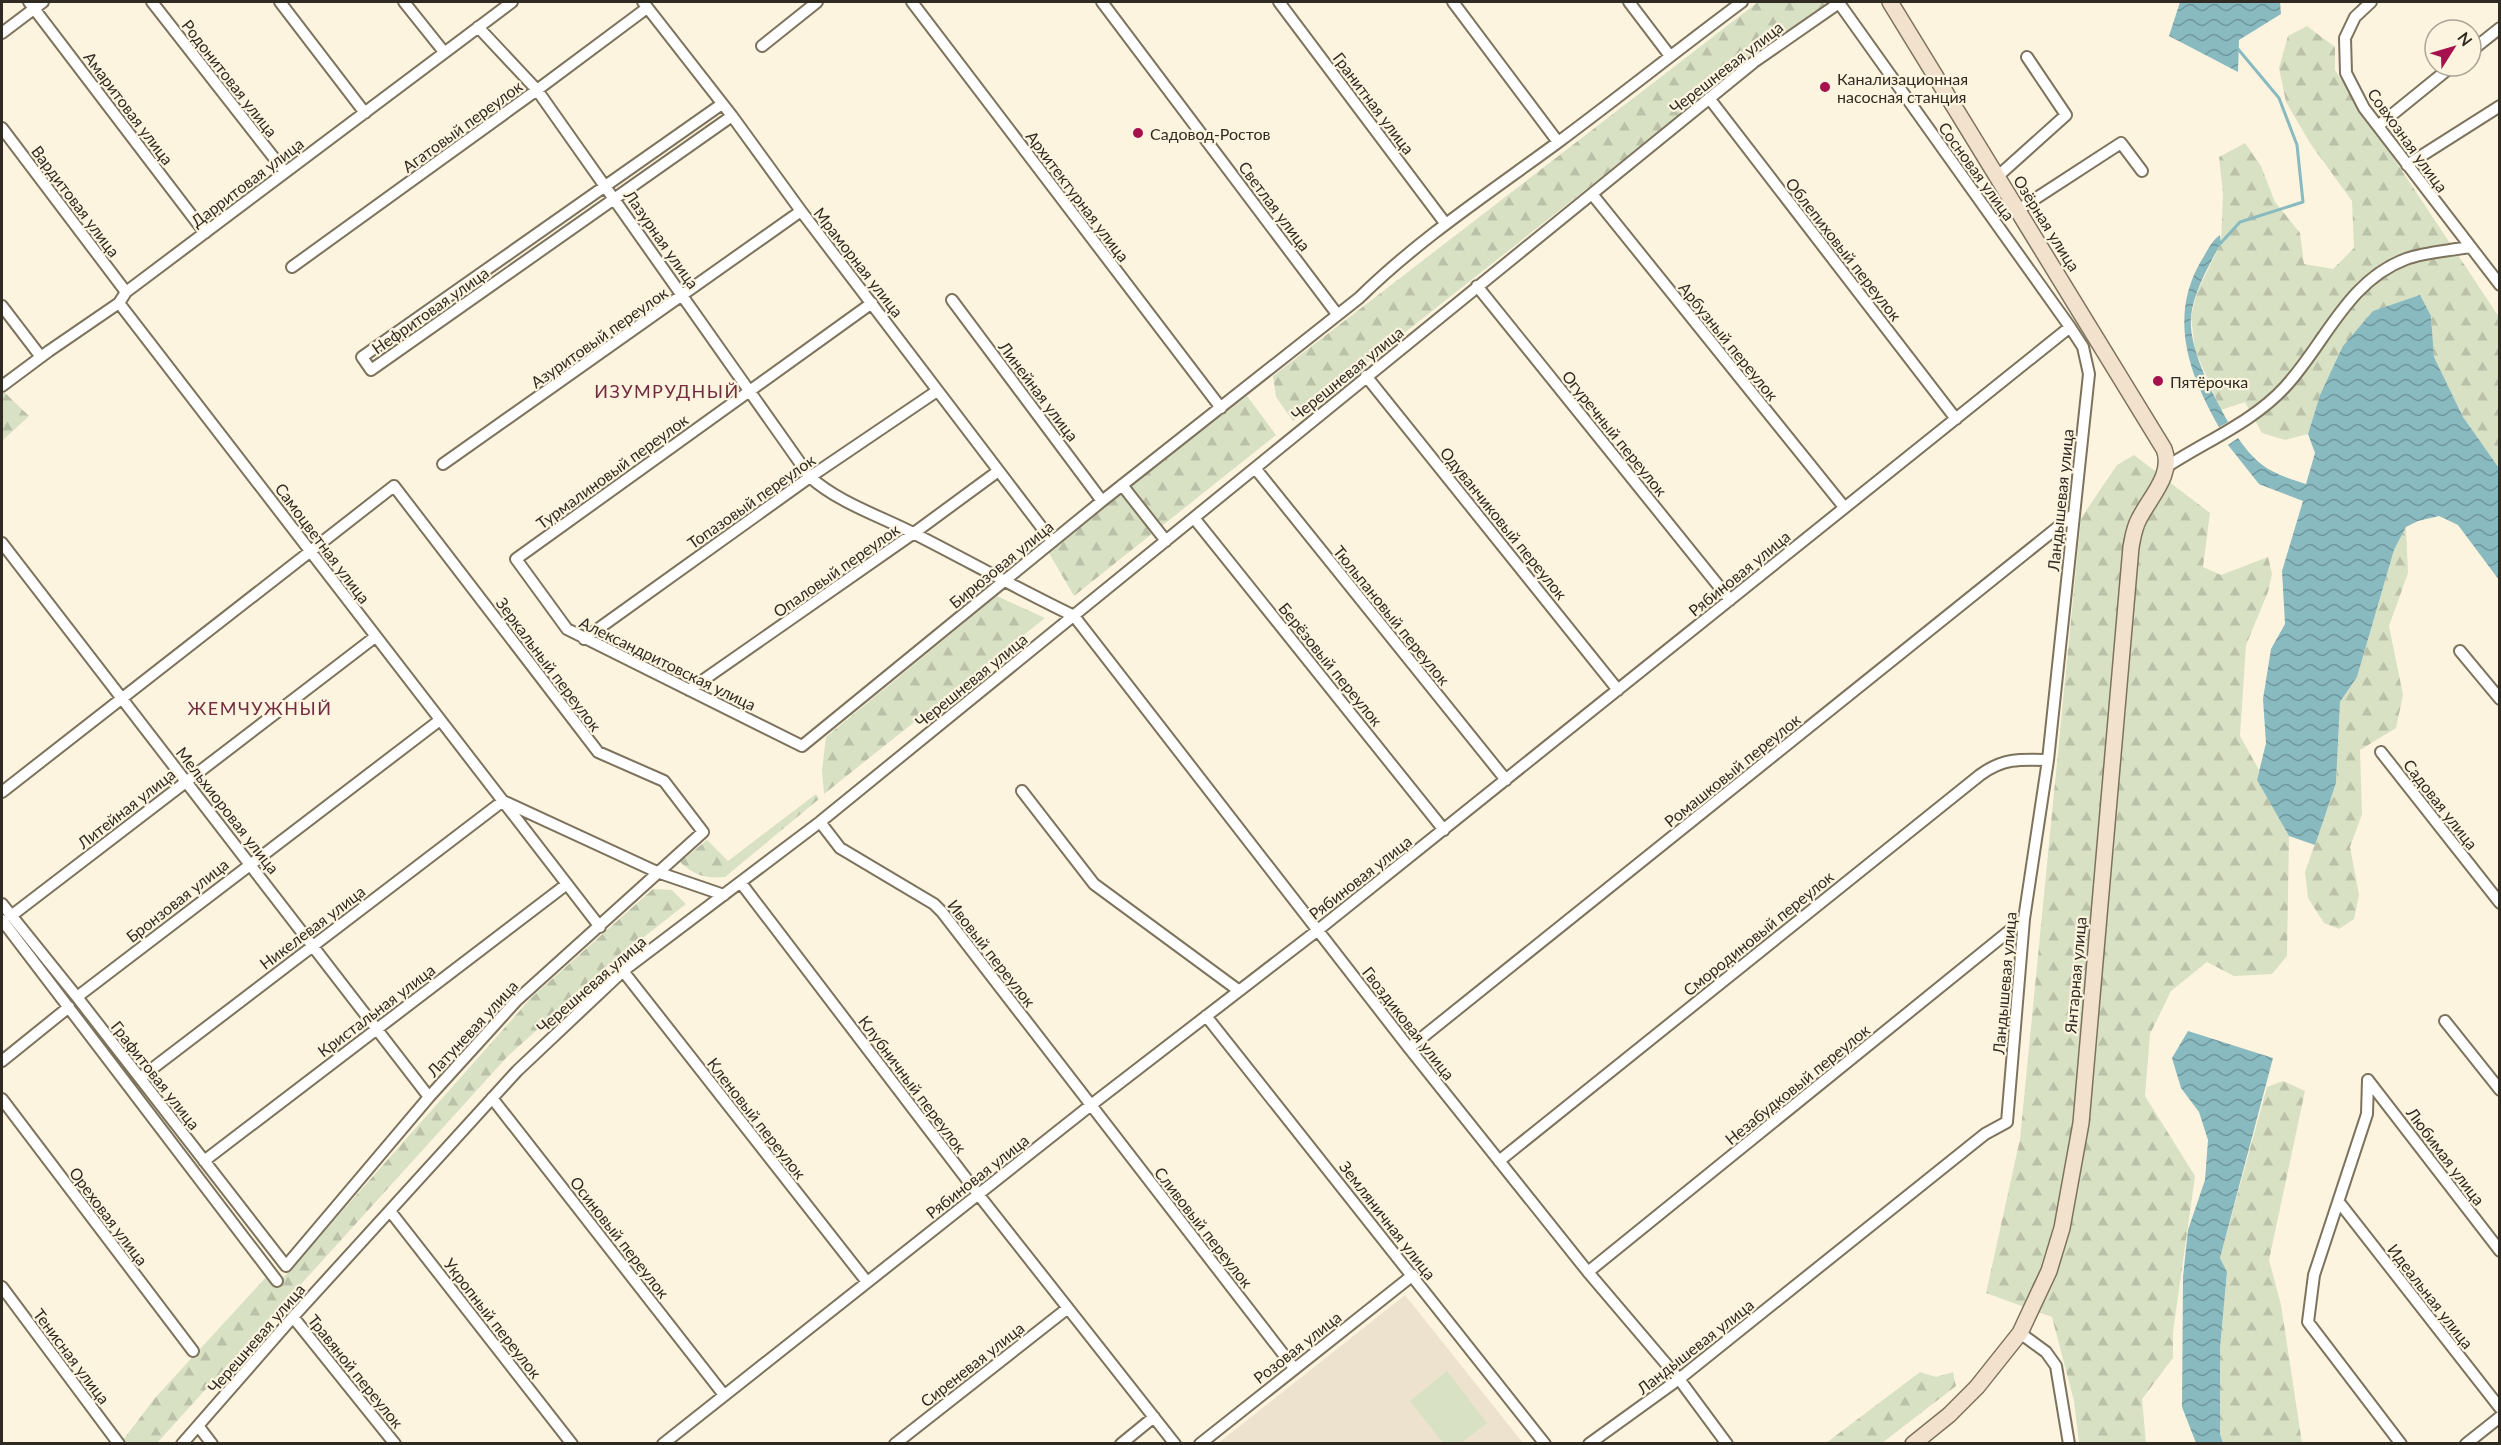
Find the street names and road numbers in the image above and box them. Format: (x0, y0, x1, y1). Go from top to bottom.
street label: Родонитовая улица (178, 16, 282, 140)
street label: Черешневая улица (1666, 17, 1786, 117)
street label: Амаритовая улица (80, 48, 178, 168)
street label: Гранитная улица (1330, 48, 1418, 158)
street label: Агатовый переулок (398, 76, 526, 176)
street label: Совхозная улица (2364, 84, 2452, 196)
street label: Сосновая улица (1935, 118, 2019, 224)
street label: Архитектурная улица (1023, 127, 1133, 265)
street label: Дарритовая улица (187, 133, 307, 231)
street label: Вардитовая улица (28, 142, 124, 260)
street label: Светлая улица (1235, 157, 1315, 255)
street label: Озёрная улица (2010, 171, 2084, 275)
street label: Облепиховый переулок (1782, 174, 1906, 325)
street label: Лазурная улица (620, 185, 703, 292)
street label: Мраморная улица (810, 204, 908, 320)
street label: Нефритовая улица (368, 263, 492, 357)
street label: Арбузный переулок (1675, 278, 1783, 405)
street label: Азуритовый переулок (527, 282, 672, 391)
street label: Черешневая улица (1287, 322, 1407, 424)
street label: Линейная улица (995, 337, 1083, 445)
street label: Огуречный переулок (1559, 366, 1672, 500)
street label: Турмалиновый переулок (532, 409, 692, 532)
street label: Ландышевая улица (2043, 428, 2077, 573)
street label: Одуванчиковый переулок (1437, 443, 1572, 604)
street label: Топазовый переулок (684, 449, 819, 552)
street label: Самоцветная улица (272, 479, 374, 607)
street label: Бирюзовая улица (945, 516, 1057, 612)
street label: Опаловый переулок (769, 519, 903, 621)
street label: Рябиновая улица (1684, 526, 1794, 620)
street label: Тюльпановый переулок (1330, 542, 1454, 689)
street label: Зеркальный переулок (493, 593, 606, 735)
street label: Берёзовый переулок (1275, 598, 1387, 730)
street label: Александритовская улица (577, 612, 759, 714)
street label: Черешневая улица (911, 629, 1031, 731)
street label: Ромашковый переулок (1660, 709, 1804, 831)
street label: Мельхиоровая улица (173, 743, 283, 877)
street label: Садовая улица (2400, 755, 2482, 853)
street label: Литейная улица (73, 764, 179, 853)
street label: Рябиновая улица (1305, 831, 1415, 923)
street label: Бронзовая улица (122, 854, 232, 946)
street label: Смородиновый переулок (1679, 866, 1837, 999)
street label: Никелевая улица (256, 881, 368, 973)
street label: Ивовый переулок (944, 896, 1040, 1011)
street label: Ландышевая улица (1988, 911, 2020, 1056)
street label: Янтарная улица (2060, 916, 2090, 1035)
street label: Черешневая улица (533, 931, 649, 1037)
street label: Кристальная улица (314, 960, 438, 1060)
street label: Гвоздиковая улица (1359, 963, 1459, 1083)
street label: Латуневая улица (422, 976, 521, 1081)
street label: Клубничный переулок (855, 1012, 971, 1157)
street label: Графитовая улица (108, 1017, 204, 1133)
street label: Незабудковый переулок (1721, 1019, 1874, 1148)
street label: Кленовый переулок (704, 1054, 811, 1183)
street label: Любимая улица (2402, 1103, 2489, 1209)
street label: Рябиновая улица (922, 1130, 1032, 1222)
street label: Земляничная улица (1336, 1157, 1440, 1283)
street label: Ореховая улица (66, 1163, 152, 1269)
street label: Сливовый переулок (1151, 1163, 1257, 1292)
street label: Осиновый переулок (567, 1172, 674, 1302)
street label: Идеальная улица (2384, 1240, 2478, 1352)
street label: Укропный переулок (440, 1254, 546, 1382)
street label: Черешневая улица (203, 1280, 309, 1396)
street label: Ландышевая улица (1632, 1295, 1757, 1398)
street label: Тенисная улица (30, 1305, 114, 1407)
street label: Розовая улица (1249, 1307, 1345, 1387)
street label: Травяной переулок (304, 1310, 408, 1432)
street label: Сиреневая улица (916, 1318, 1028, 1410)

